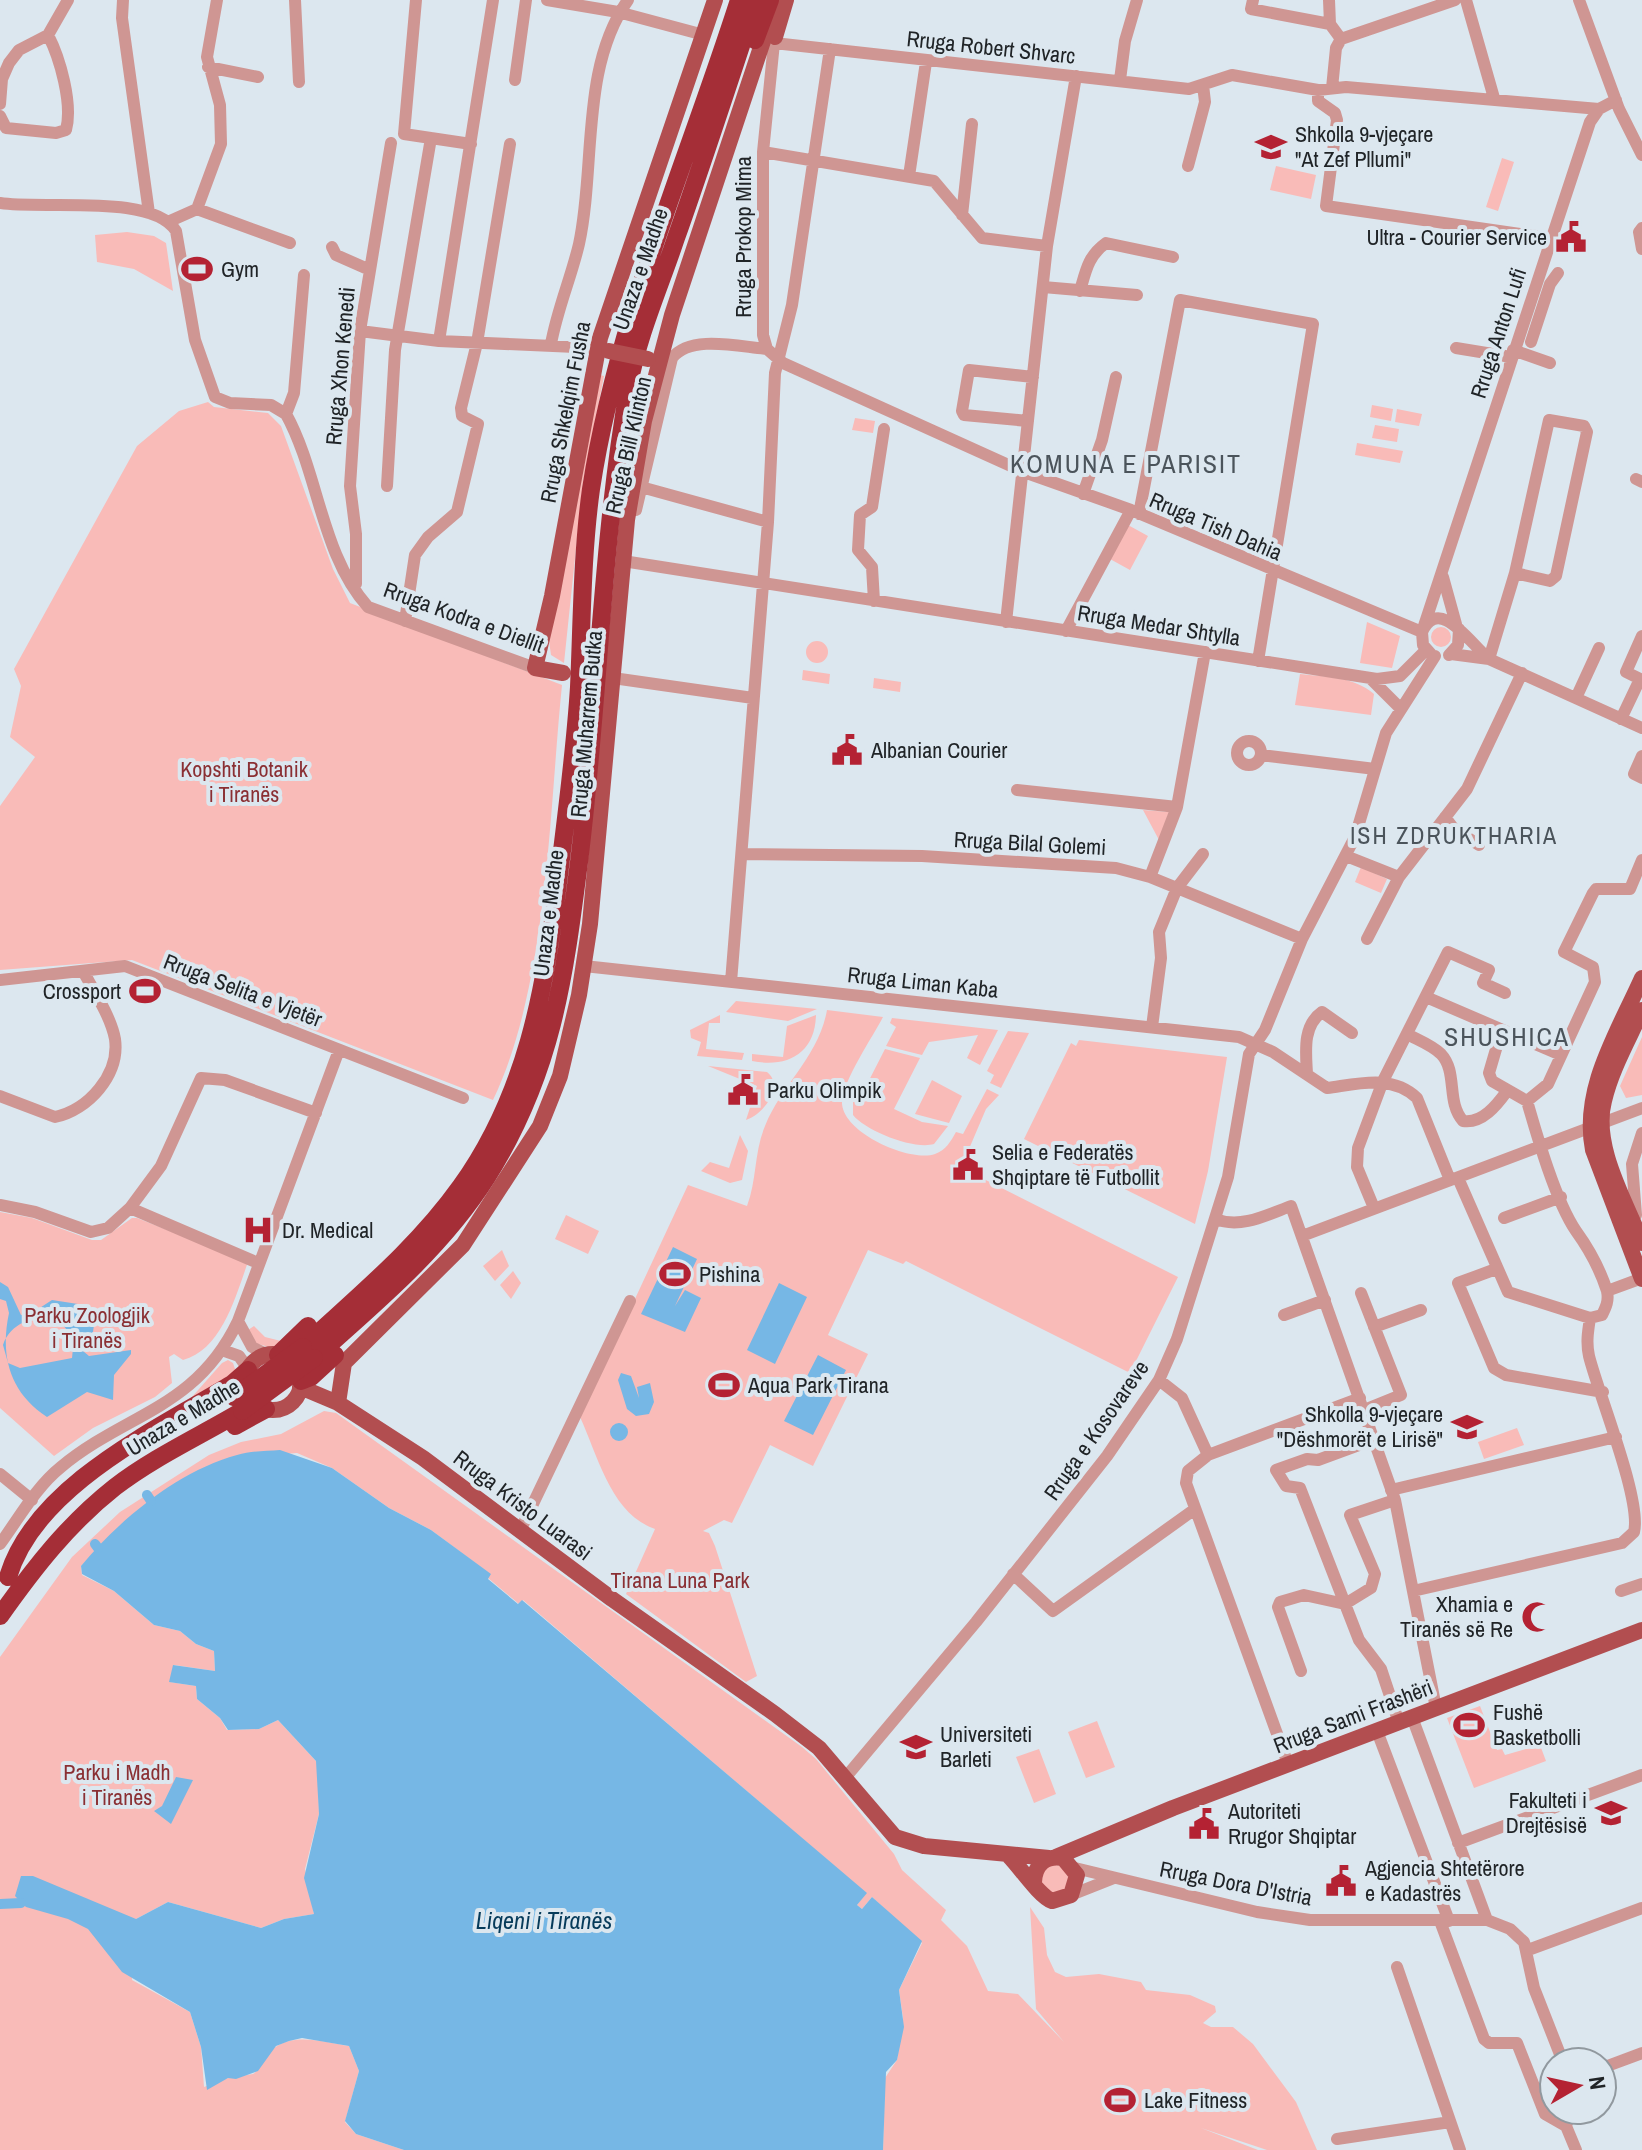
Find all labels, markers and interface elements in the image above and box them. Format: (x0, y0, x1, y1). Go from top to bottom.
street label: Rruga Robert Shvarc (905, 23, 1077, 71)
place label: Shkolla 9-vjeçare "At Zef Pllumi" (1295, 119, 1433, 174)
school or university icon: Shkolla 9-vjeçare "At Zef Pllumi" (1254, 130, 1288, 164)
street label: Rruga Prokop Mima (728, 156, 758, 318)
street label: Unaza e Madhe (605, 204, 675, 334)
public building icon: Ultra - Courier Service (1554, 220, 1588, 254)
place label: Ultra - Courier Service (1367, 222, 1547, 252)
sports icon: Gym (180, 252, 214, 286)
place label: Gym (221, 254, 259, 284)
street label: Rruga Anton Lufi (1463, 264, 1533, 402)
street label: Rruga Xhon Kenedi (318, 286, 362, 446)
street label: Rruga Shkelqim Fusha (533, 319, 597, 505)
street label: Rruga Bill Klinton (598, 373, 658, 517)
district label: KOMUNA E PARISIT (1010, 446, 1242, 481)
street label: Rruga Tish Dahia (1145, 485, 1287, 567)
street label: Rruga Kodra e Diellit (380, 574, 548, 660)
street label: Rruga Medar Shtylla (1075, 597, 1243, 653)
street label: Rruga Muharrem Butka (563, 629, 609, 819)
public building icon: Albanian Courier (830, 733, 864, 767)
place label: Albanian Courier (870, 735, 1007, 765)
park label: Kopshti Botanik i Tiranës (180, 754, 309, 809)
district label: ISH ZDRUKTHARIA (1350, 819, 1558, 851)
street label: Rruga Bilal Golemi (953, 824, 1107, 862)
street label: Unaza e Madhe (525, 848, 571, 978)
street label: Rruga Selita e Vjetër (159, 946, 327, 1034)
street label: Rruga Liman Kaba (846, 959, 1000, 1005)
sports icon: Crossport (128, 974, 162, 1008)
place label: Crossport (43, 976, 121, 1006)
district label: SHUSHICA (1444, 1019, 1570, 1054)
public building icon: Parku Olimpik (726, 1073, 760, 1107)
place label: Parku Olimpik (767, 1075, 882, 1105)
place label: Selia e Federatës Shqiptare të Futbollit (992, 1137, 1160, 1192)
public building icon: Selia e Federatës Shqiptare të Futbollit (951, 1148, 985, 1182)
hospital icon: Dr. Medical (241, 1213, 275, 1247)
place label: Dr. Medical (282, 1215, 373, 1245)
sports icon: Pishina (658, 1257, 692, 1291)
place label: Pishina (699, 1259, 760, 1289)
park label: Parku Zoologjik i Tiranës (24, 1300, 151, 1355)
street label: Rruga e Kosovareve (1037, 1354, 1155, 1506)
sports icon: Aqua Park Tirana (707, 1368, 741, 1402)
place label: Aqua Park Tirana (747, 1370, 889, 1400)
street label: Unaza e Madhe (121, 1371, 245, 1463)
place label: Shkolla 9-vjeçare "Dëshmorët e Lirisë" (1277, 1399, 1443, 1454)
school or university icon: Shkolla 9-vjeçare "Dëshmorët e Lirisë" (1450, 1410, 1484, 1444)
street label: Rruga Kristo Luarasi (448, 1443, 598, 1567)
park label: Tirana Luna Park (611, 1565, 750, 1595)
place label: Xhamia e Tiranës së Re (1400, 1589, 1513, 1644)
mosque icon: Xhamia e Tiranës së Re (1520, 1600, 1554, 1634)
street label: Rruga Sami Frashëri (1269, 1672, 1437, 1760)
place label: Fushë Basketbolli (1493, 1697, 1581, 1752)
sports icon: Fushë Basketbolli (1452, 1708, 1486, 1742)
place label: Universiteti Barleti (940, 1719, 1032, 1774)
school or university icon: Universiteti Barleti (899, 1730, 933, 1764)
park label: Parku i Madh i Tiranës (63, 1757, 171, 1812)
place label: Fakulteti i Drejtësisë (1506, 1785, 1587, 1840)
place label: Autoriteti Rrugor Shqiptar (1227, 1796, 1356, 1851)
school or university icon: Fakulteti i Drejtësisë (1594, 1796, 1628, 1830)
public building icon: Autoriteti Rrugor Shqiptar (1187, 1807, 1221, 1841)
place label: Agjencia Shtetërore e Kadastrës (1364, 1853, 1524, 1908)
street label: Rruga Dora D'Istria (1157, 1854, 1315, 1912)
public building icon: Agjencia Shtetërore e Kadastrës (1324, 1864, 1358, 1898)
water label: Liqeni i Tiranës (476, 1904, 612, 1936)
north arrow (1538, 2046, 1618, 2126)
text: N (1582, 2074, 1614, 2092)
sports icon: Lake Fitness (1103, 2083, 1137, 2117)
place label: Lake Fitness (1144, 2085, 1247, 2115)

